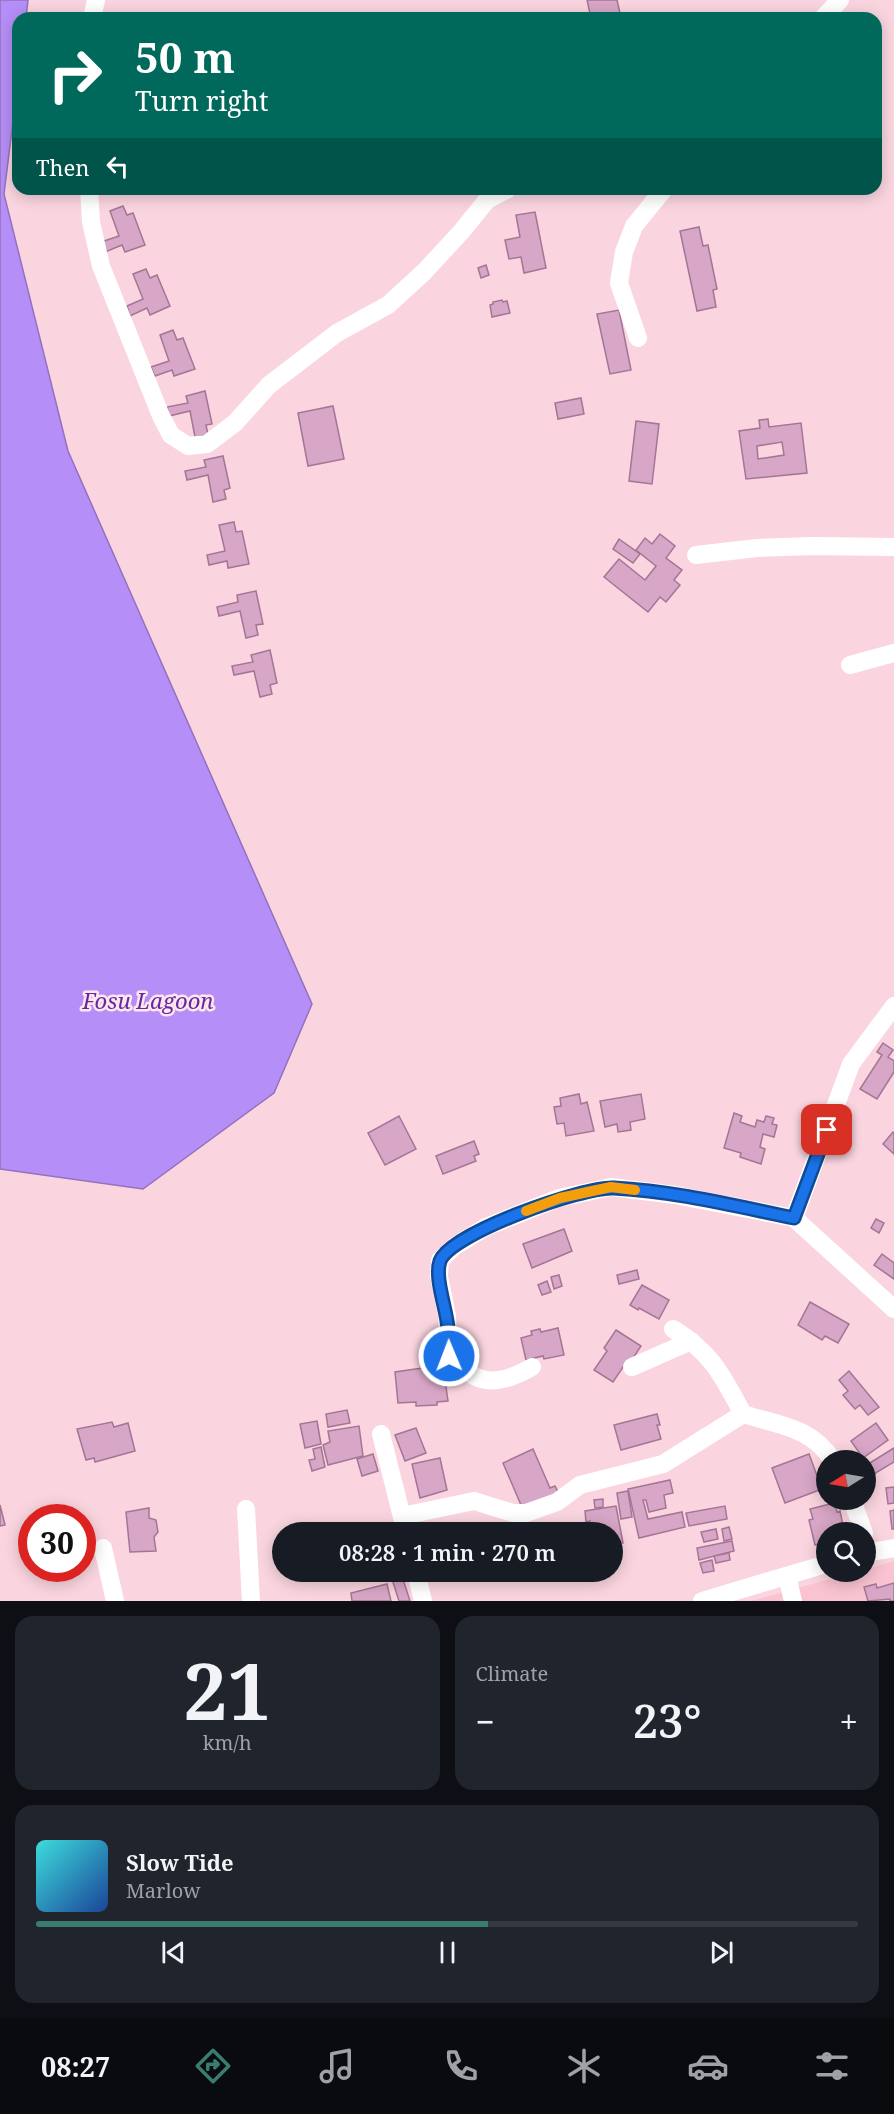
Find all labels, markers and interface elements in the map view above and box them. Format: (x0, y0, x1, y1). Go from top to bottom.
text: 50 m (135, 28, 235, 85)
icon: right (36, 36, 114, 114)
text: Turn right (135, 82, 268, 119)
icon: left (101, 150, 134, 183)
text: Then (36, 152, 89, 182)
water label: Fosu Lagoon (82, 985, 213, 1015)
pin (801, 1104, 852, 1155)
icon: arrive (810, 1113, 843, 1146)
position arrow (417, 1324, 481, 1388)
north arrow (816, 1450, 876, 1510)
map controls (816, 1450, 876, 1582)
speed limit sign: 30 (18, 1504, 96, 1582)
button: search (816, 1522, 876, 1582)
text: 08:28 · 1 min · 270 m (339, 1537, 556, 1567)
text: 21 (183, 1637, 271, 1743)
text: Climate (476, 1660, 548, 1687)
text: 23° (633, 1690, 701, 1751)
text: − (476, 1699, 495, 1744)
text: + (840, 1699, 858, 1744)
text: km/h (203, 1729, 252, 1756)
text: Slow Tide (126, 1847, 234, 1877)
text: Marlow (126, 1877, 200, 1904)
icon: previous (157, 1936, 190, 1969)
icon: pause (431, 1936, 464, 1969)
icon: next (705, 1936, 738, 1969)
icon: directions (192, 2045, 234, 2087)
icon: music (316, 2045, 358, 2087)
icon: phone (440, 2045, 482, 2087)
icon: climate (563, 2045, 605, 2087)
icon: car (687, 2045, 729, 2087)
icon: filters (811, 2045, 853, 2087)
text: 08:27 (41, 2048, 110, 2085)

